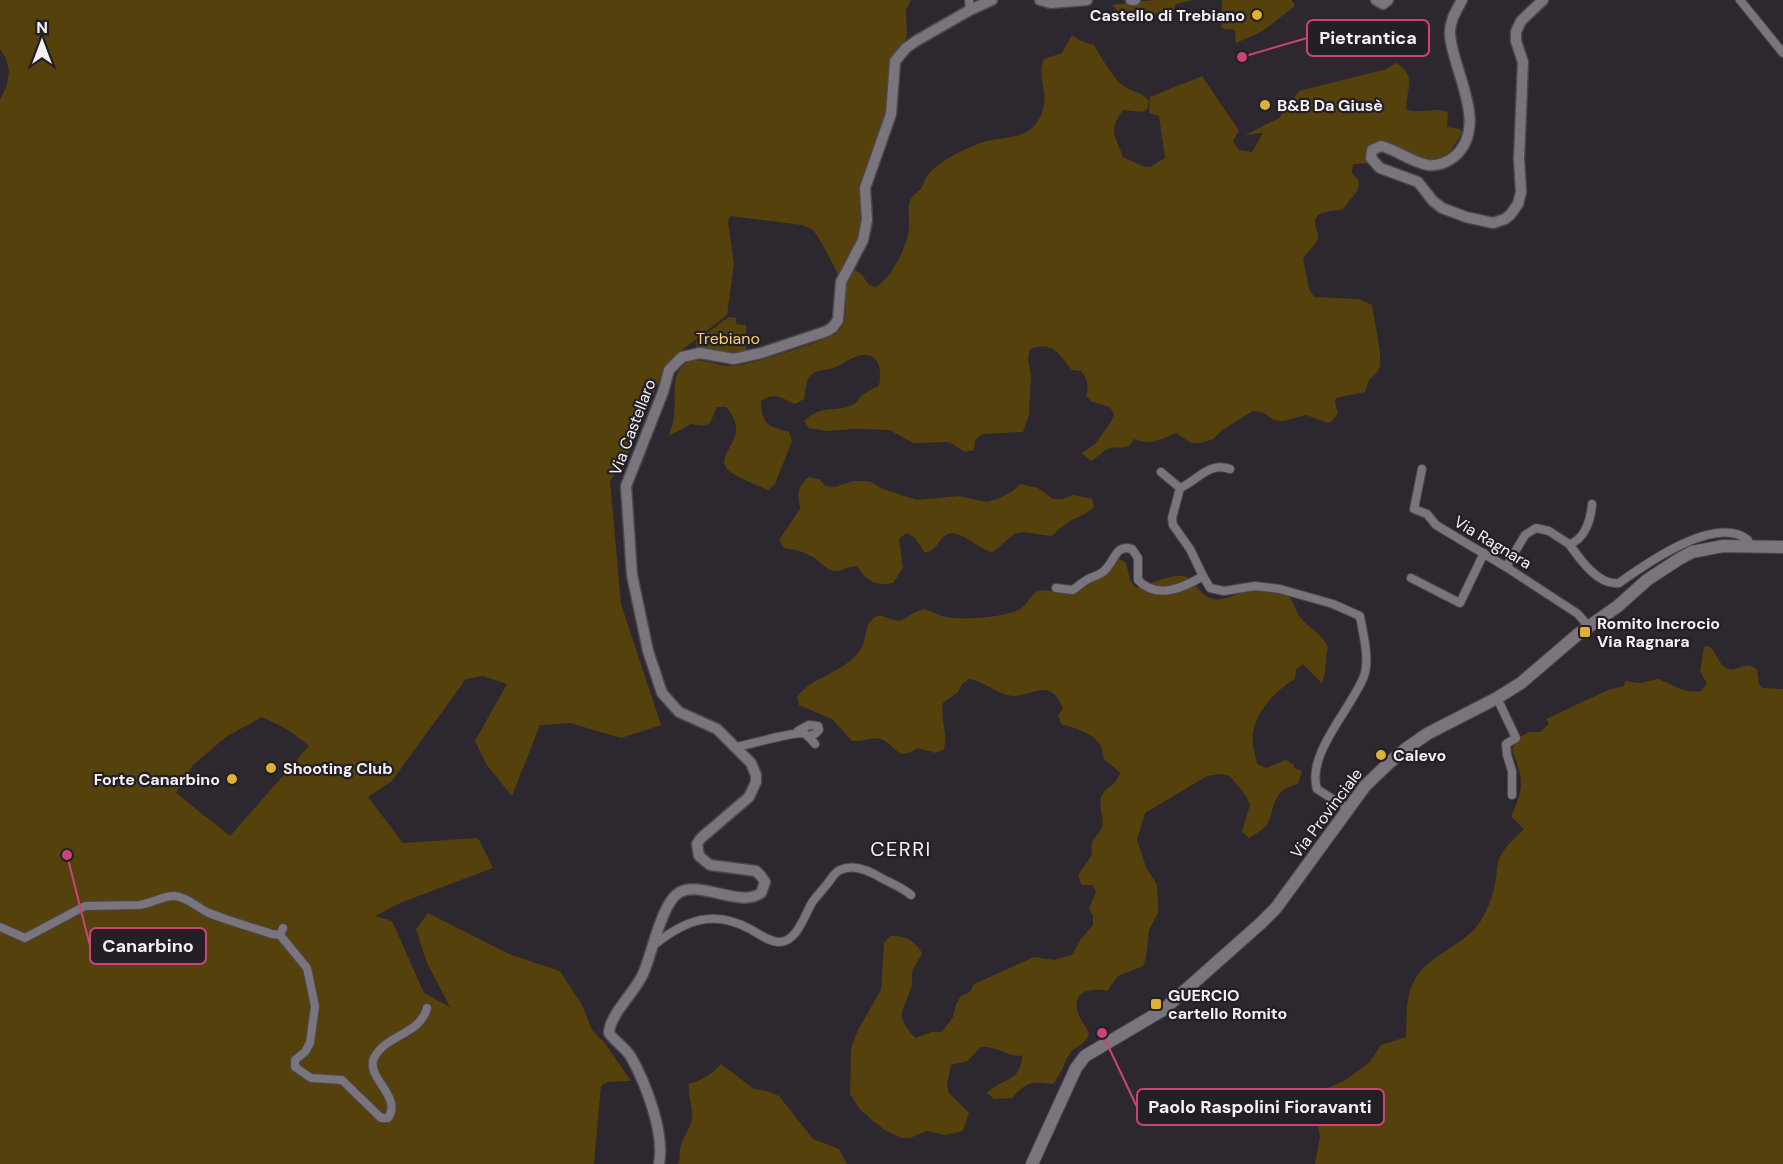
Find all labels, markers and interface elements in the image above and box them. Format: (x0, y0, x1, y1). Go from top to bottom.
place label: Castello di Trebiano (1090, 5, 1245, 26)
marker: Castello di Trebiano (1250, 8, 1264, 22)
north arrow (12, 12, 72, 72)
text: N (36, 17, 48, 38)
callout: Pietrantica (1307, 20, 1429, 56)
text: Pietrantica (1319, 26, 1417, 50)
place label: B&B Da Giusè (1277, 95, 1383, 116)
marker: B&B Da Giusè (1258, 98, 1272, 112)
park label: Trebiano (696, 328, 760, 349)
street label: Via Castellaro (604, 376, 660, 478)
street label: Via Ragnara (1450, 511, 1535, 574)
place label: Romito Incrocio Via Ragnara (1597, 613, 1720, 652)
marker: Romito Incrocio Via Ragnara (1578, 625, 1592, 639)
place label: Calevo (1393, 745, 1446, 766)
marker: Calevo (1374, 748, 1388, 762)
place label: Shooting Club (283, 758, 393, 779)
marker: Shooting Club (264, 761, 278, 775)
street label: Via Provinciale (1286, 764, 1367, 862)
place label: Forte Canarbino (94, 769, 220, 790)
marker: Forte Canarbino (225, 772, 239, 786)
district label: CERRI (870, 836, 932, 862)
callout: Canarbino (90, 928, 206, 964)
text: Canarbino (102, 934, 194, 958)
place label: GUERCIO cartello Romito (1168, 985, 1287, 1024)
marker: GUERCIO cartello Romito (1149, 997, 1163, 1011)
callout: Paolo Raspolini Fioravanti (1137, 1089, 1384, 1125)
text: Paolo Raspolini Fioravanti (1148, 1095, 1372, 1119)

